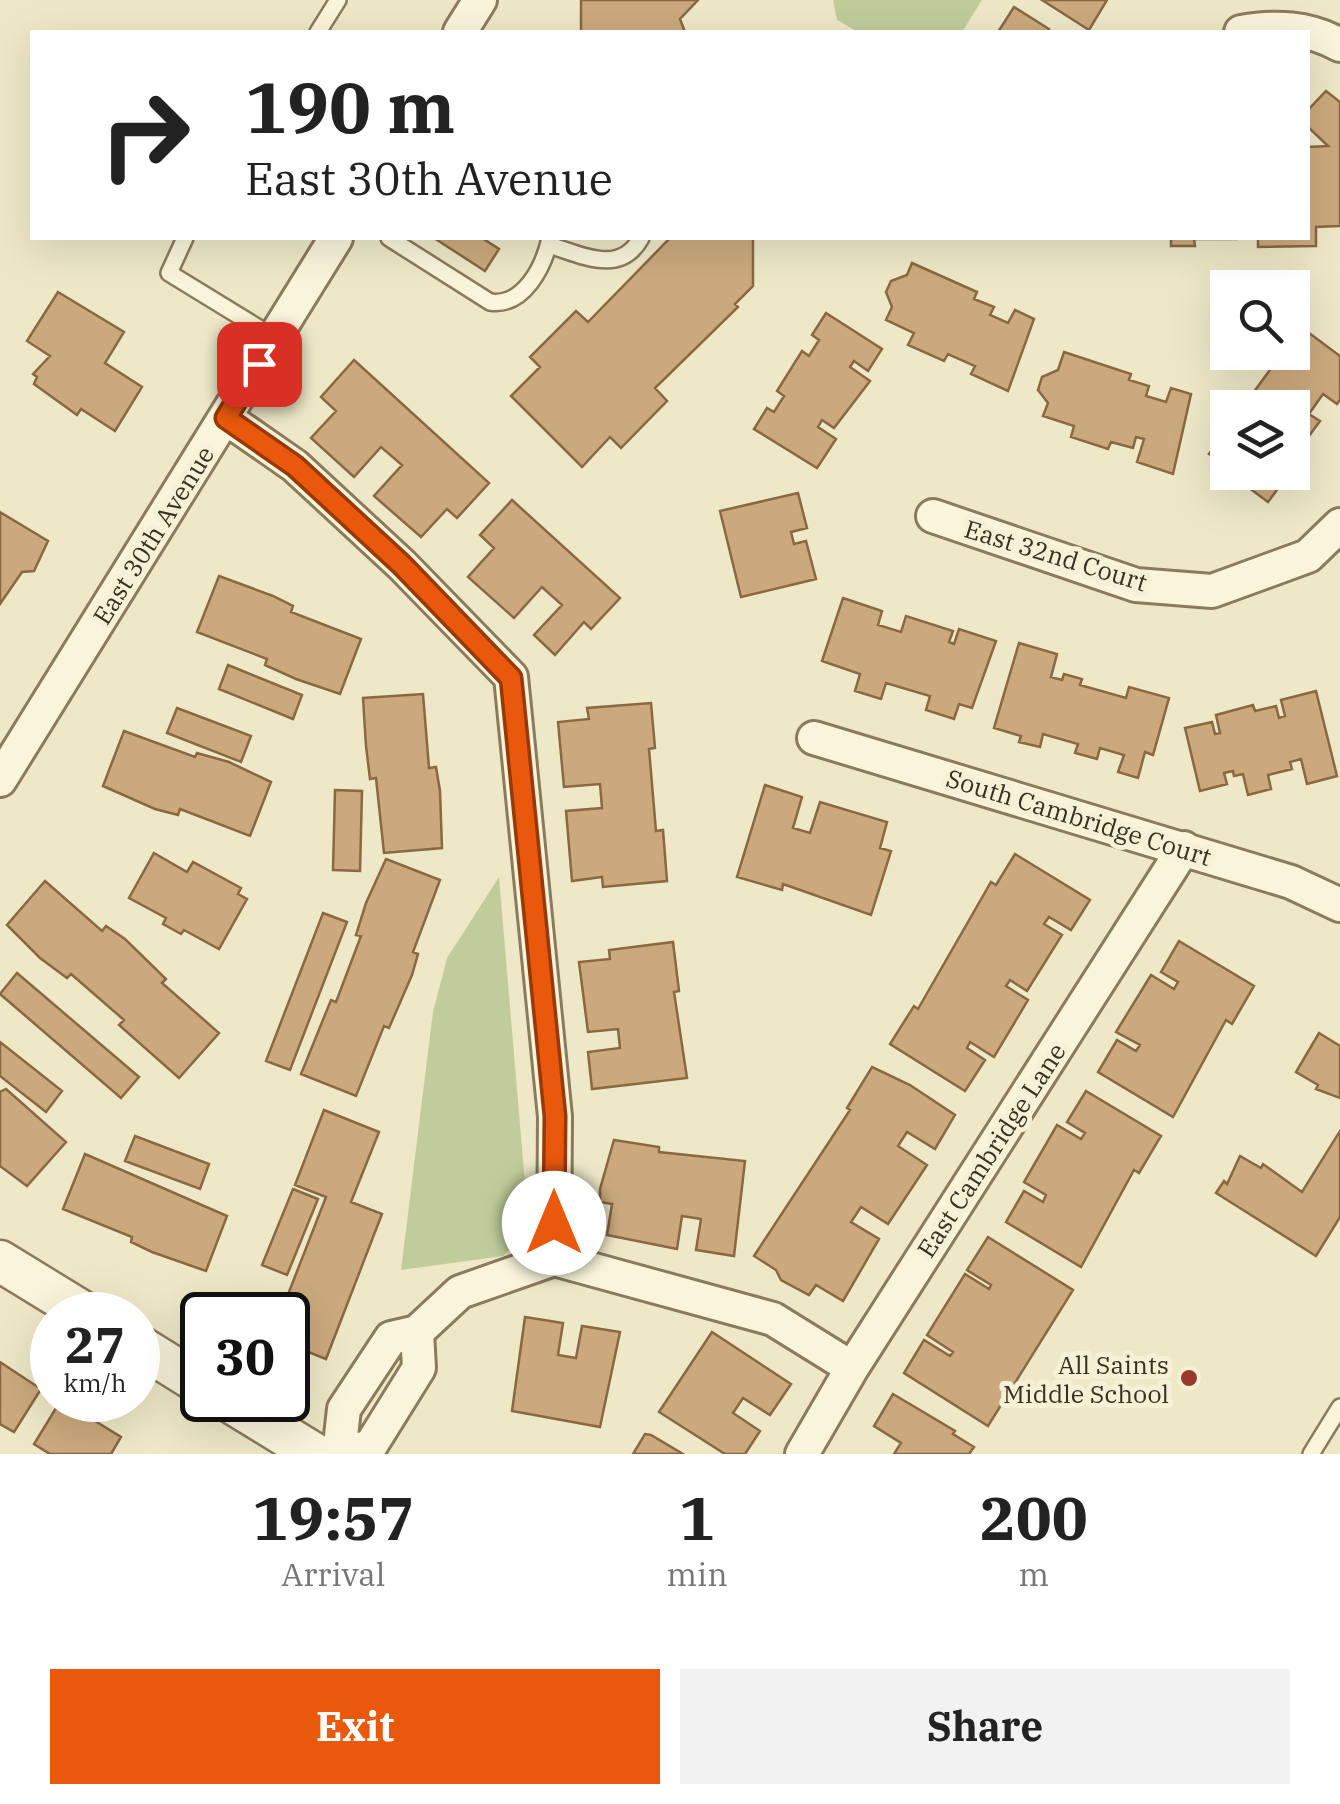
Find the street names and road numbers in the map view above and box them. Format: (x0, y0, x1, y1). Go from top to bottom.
street label: East 30th Avenue (85, 440, 221, 630)
street label: East 32nd Court (961, 512, 1151, 598)
street label: South Cambridge Court (942, 761, 1216, 873)
street label: East Cambridge Lane (909, 1036, 1073, 1264)

